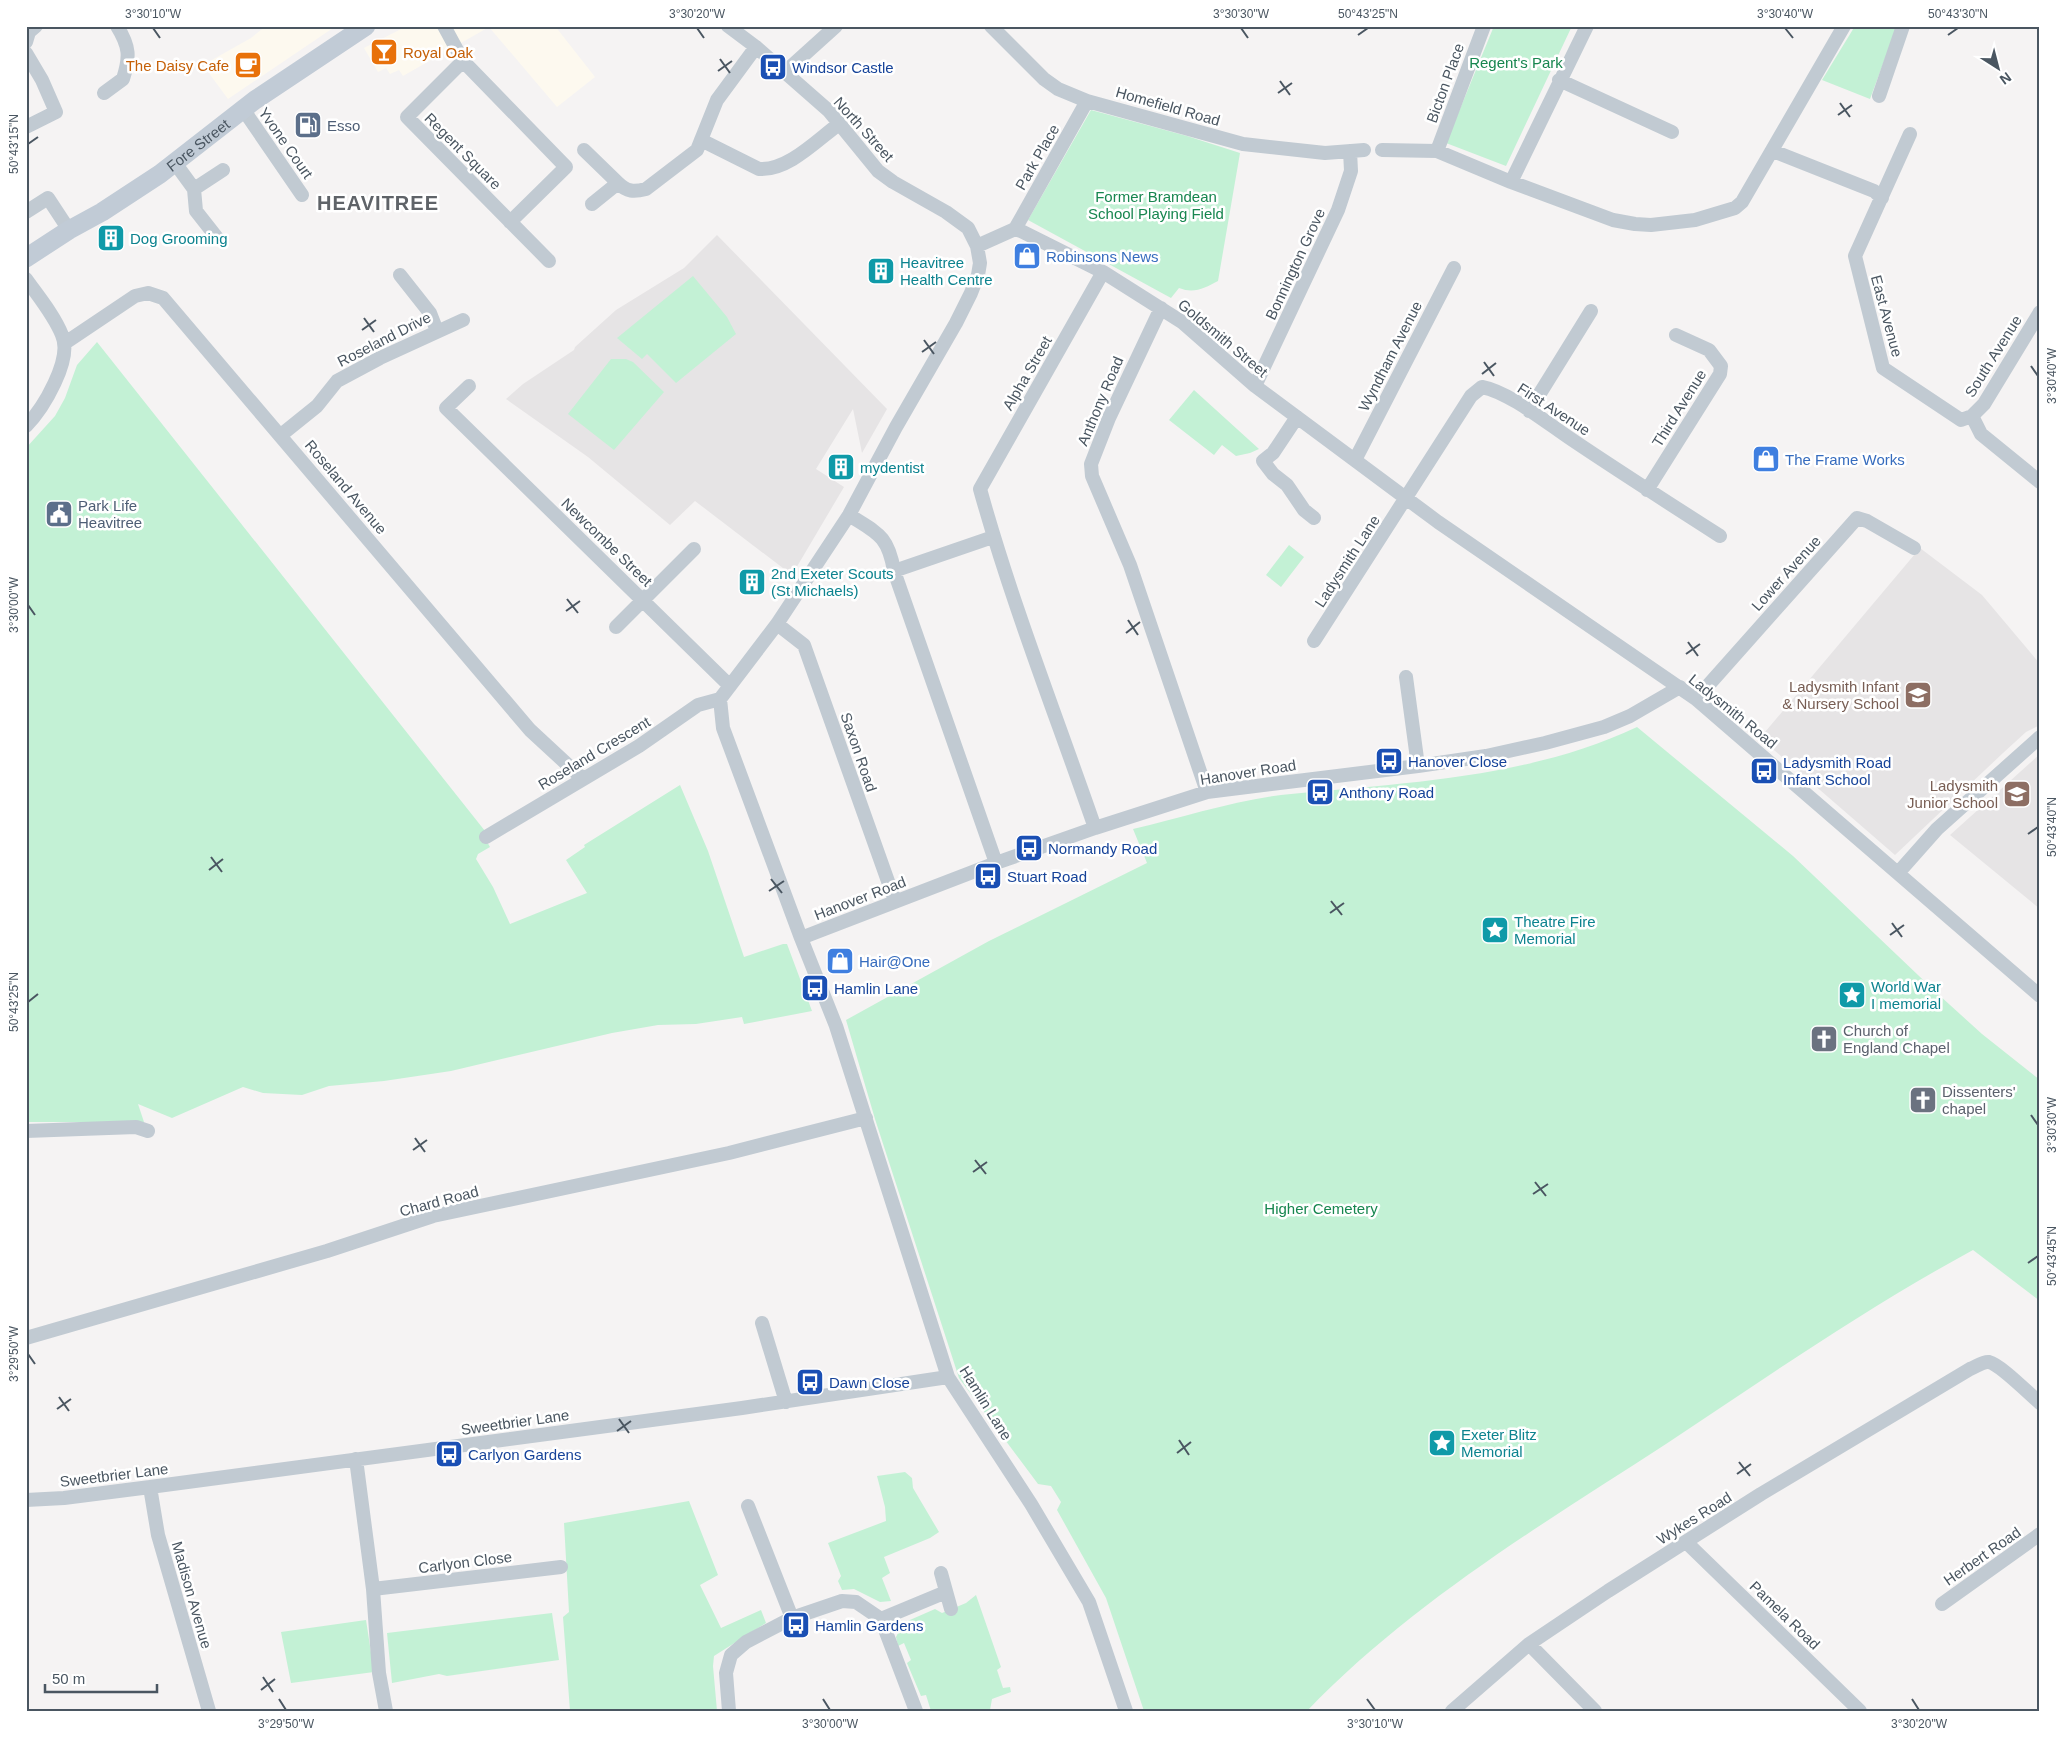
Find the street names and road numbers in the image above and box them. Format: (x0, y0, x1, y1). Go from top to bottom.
street label: Bicton Place (1423, 41, 1467, 125)
street label: Homefield Road (1114, 83, 1222, 129)
street label: North Street (831, 93, 898, 165)
street label: Yvone Court (255, 104, 317, 182)
street label: Regent Square (421, 109, 505, 193)
street label: Fore Street (163, 114, 233, 174)
street label: Park Place (1012, 121, 1062, 193)
street label: Bonnington Grove (1262, 206, 1328, 322)
street label: East Avenue (1868, 273, 1906, 359)
street label: Goldsmith Street (1175, 296, 1272, 381)
street label: Wyndham Avenue (1355, 298, 1425, 414)
street label: Roseland Drive (334, 308, 434, 370)
street label: South Avenue (1961, 312, 2025, 400)
street label: Alpha Street (999, 332, 1055, 413)
street label: Anthony Road (1074, 354, 1126, 448)
street label: Third Avenue (1648, 366, 1710, 450)
street label: First Avenue (1515, 379, 1593, 439)
street label: Roseland Avenue (302, 437, 390, 537)
street label: Newcombe Street (558, 494, 656, 590)
street label: Ladysmith Lane (1311, 512, 1383, 610)
street label: Lower Avenue (1748, 532, 1824, 614)
street label: Ladysmith Road (1686, 670, 1780, 752)
street label: Saxon Road (838, 710, 880, 794)
street label: Roseland Crescent (535, 712, 654, 793)
street label: Hanover Road (1199, 756, 1297, 788)
street label: Hanover Road (812, 873, 908, 923)
street label: Chard Road (398, 1182, 480, 1220)
street label: Hamlin Lane (956, 1363, 1016, 1443)
street label: Sweetbrier Lane (460, 1406, 570, 1438)
street label: Sweetbrier Lane (59, 1460, 169, 1490)
street label: Wykes Road (1653, 1488, 1735, 1548)
street label: Herbert Road (1940, 1523, 2024, 1589)
street label: Madison Avenue (169, 1539, 215, 1651)
street label: Carlyon Close (417, 1548, 513, 1576)
street label: Pamela Road (1746, 1577, 1824, 1653)

